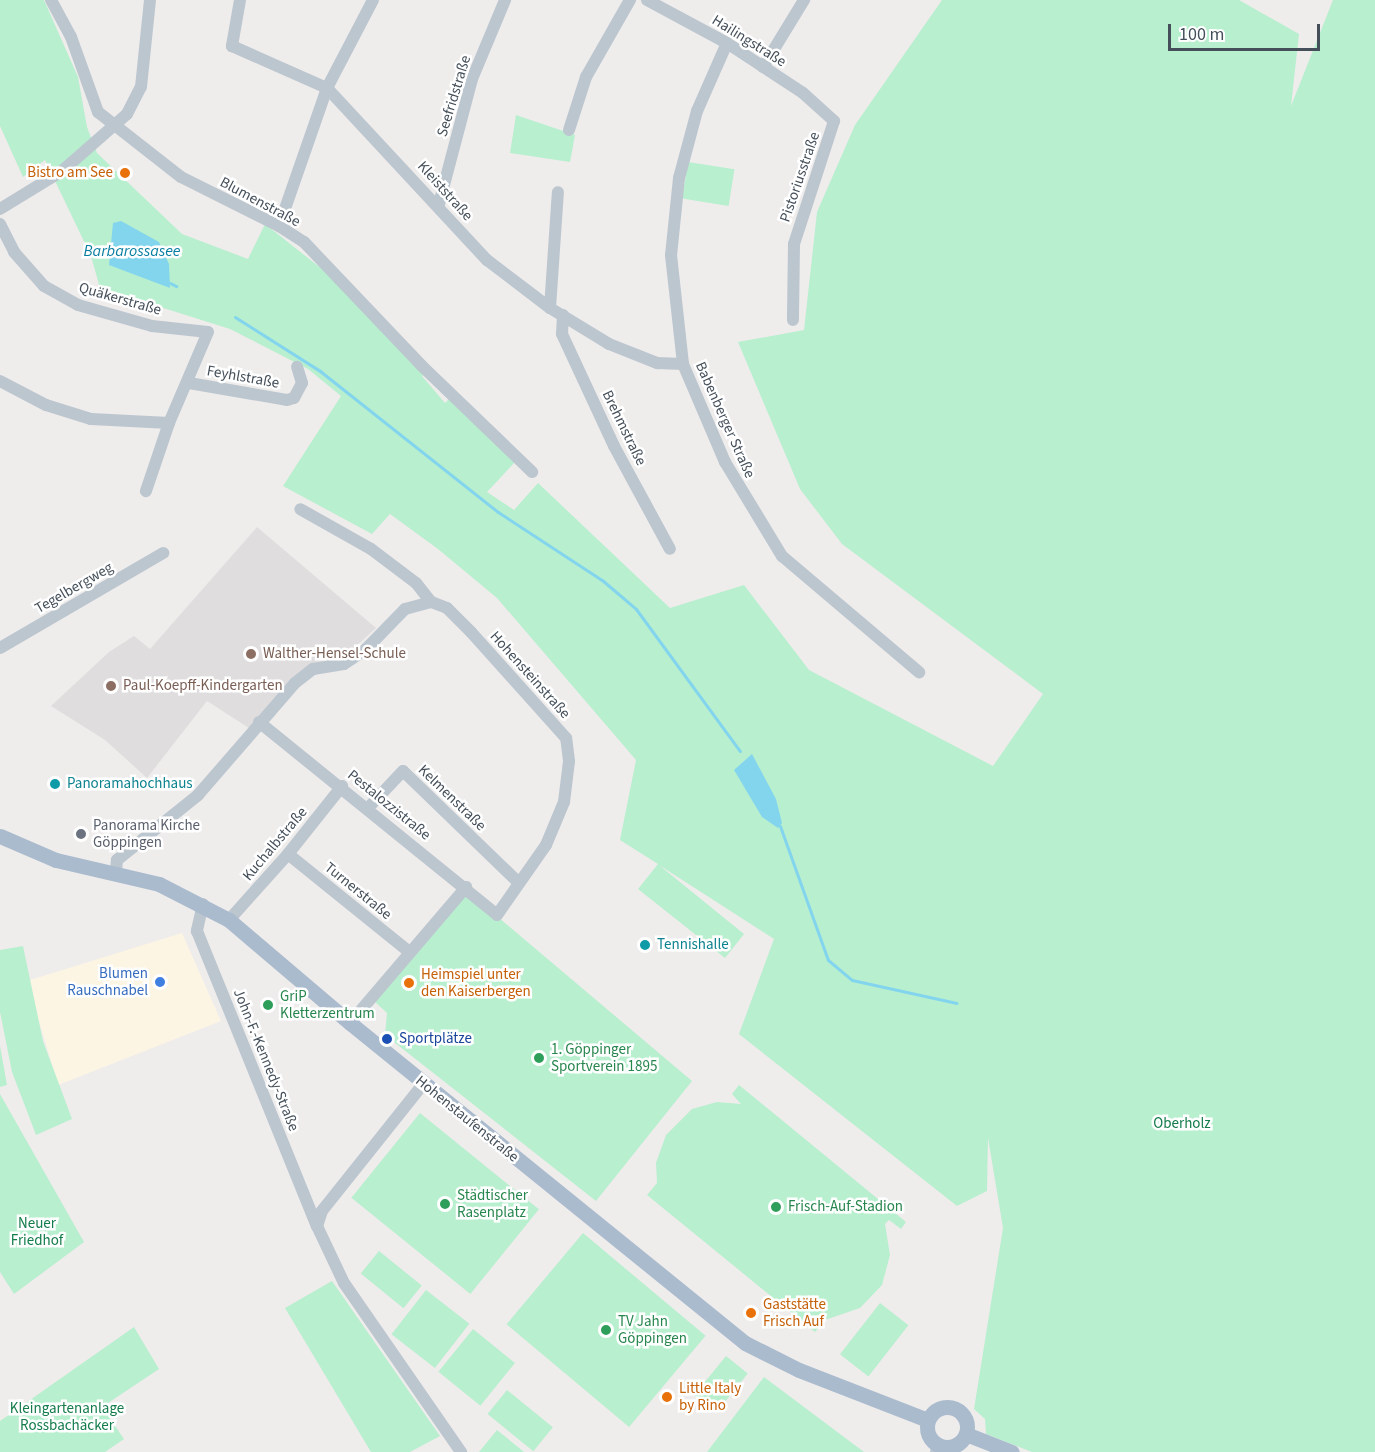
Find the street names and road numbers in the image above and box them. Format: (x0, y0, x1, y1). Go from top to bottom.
street label: Hailingstraße (709, 11, 789, 71)
street label: Seefridstraße (433, 53, 475, 139)
street label: Pistoriusstraße (776, 130, 824, 224)
street label: Kleiststraße (414, 157, 476, 225)
street label: Blumenstraße (217, 173, 303, 231)
street label: Quäkerstraße (77, 279, 163, 319)
street label: Babenberger Straße (691, 359, 759, 481)
street label: Feyhlstraße (205, 362, 281, 392)
street label: Brehmstraße (598, 387, 650, 469)
street label: Tegelbergweg (32, 558, 116, 618)
street label: Hohensteinstraße (486, 628, 574, 722)
street label: Kelmenstraße (414, 761, 490, 835)
street label: Pestalozzistraße (344, 766, 434, 844)
street label: Kuchalbstraße (239, 803, 311, 885)
street label: Turnerstraße (321, 859, 395, 923)
street label: John-F.-Kennedy-Straße (229, 986, 303, 1134)
street label: Hohenstaufenstraße (412, 1072, 522, 1166)

